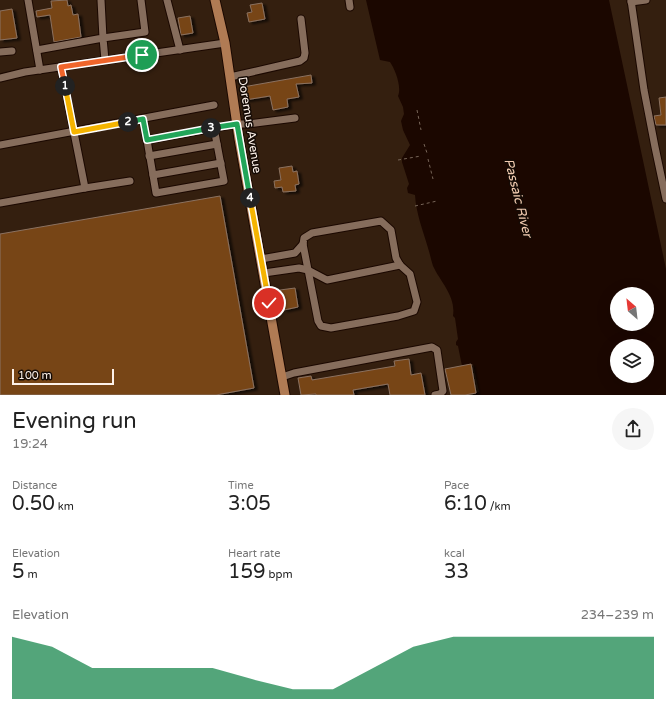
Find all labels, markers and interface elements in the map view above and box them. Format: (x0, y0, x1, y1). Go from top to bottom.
pin (125, 38, 159, 72)
icon: arrive (131, 44, 153, 66)
pin: 1 (55, 76, 75, 96)
street label: Doremus Avenue (235, 76, 265, 174)
text: 1 (62, 79, 68, 92)
pin: 2 (118, 112, 138, 132)
text: 2 (125, 115, 131, 128)
pin: 3 (201, 118, 221, 138)
text: 3 (208, 121, 214, 134)
water label: Passaic River (500, 157, 536, 241)
pin: 4 (240, 188, 260, 208)
text: 4 (247, 191, 253, 204)
pin (252, 286, 286, 320)
north arrow (610, 287, 654, 331)
map controls (610, 287, 654, 383)
icon: check (258, 292, 280, 314)
button: layers (610, 339, 654, 383)
scale bar (12, 367, 114, 386)
text: 100 m (18, 369, 52, 382)
text: Evening run (12, 408, 137, 434)
button: share (612, 408, 654, 450)
text: 19:24 (12, 436, 48, 452)
text: Distance (12, 479, 57, 492)
text: Time (228, 479, 254, 492)
text: Pace (444, 479, 469, 492)
text: 0.50 (12, 492, 55, 516)
text: 3:05 (228, 492, 271, 516)
text: 6:10 (444, 492, 487, 516)
text: km (55, 500, 74, 513)
text: /km (487, 500, 511, 513)
text: Elevation (12, 547, 60, 560)
text: Heart rate (228, 547, 280, 560)
text: kcal (444, 547, 465, 560)
text: 5 (12, 560, 25, 584)
text: 159 (228, 560, 266, 584)
text: 33 (444, 560, 469, 584)
text: m (25, 568, 38, 581)
text: bpm (266, 568, 293, 581)
text: Elevation (12, 607, 69, 623)
text: 234–239 m (581, 607, 654, 623)

